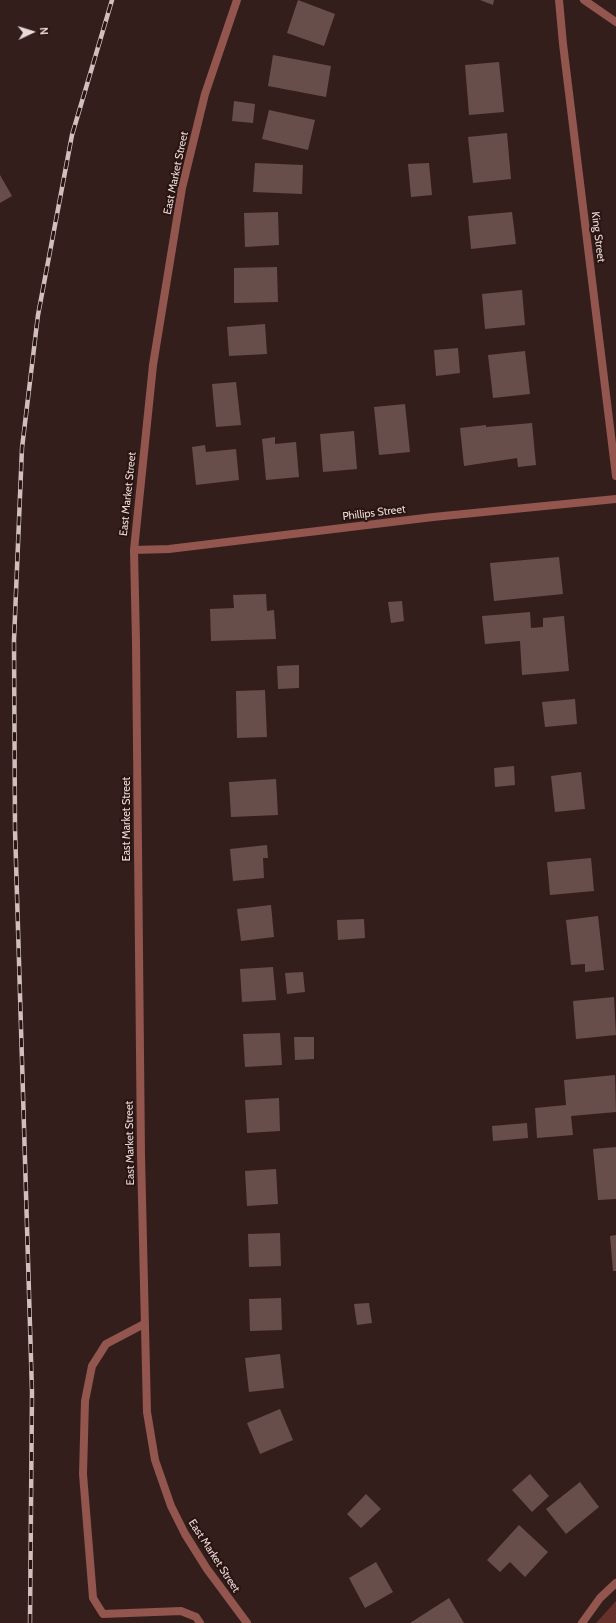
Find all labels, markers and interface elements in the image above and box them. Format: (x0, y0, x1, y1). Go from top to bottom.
north arrow (12, 12, 52, 52)
text: N (37, 27, 51, 36)
street label: East Market Street (161, 130, 191, 216)
street label: King Street (588, 211, 608, 263)
street label: East Market Street (117, 451, 139, 537)
street label: Phillips Street (342, 503, 406, 523)
street label: East Market Street (120, 777, 134, 861)
street label: East Market Street (123, 1101, 137, 1185)
street label: East Market Street (185, 1517, 243, 1595)

